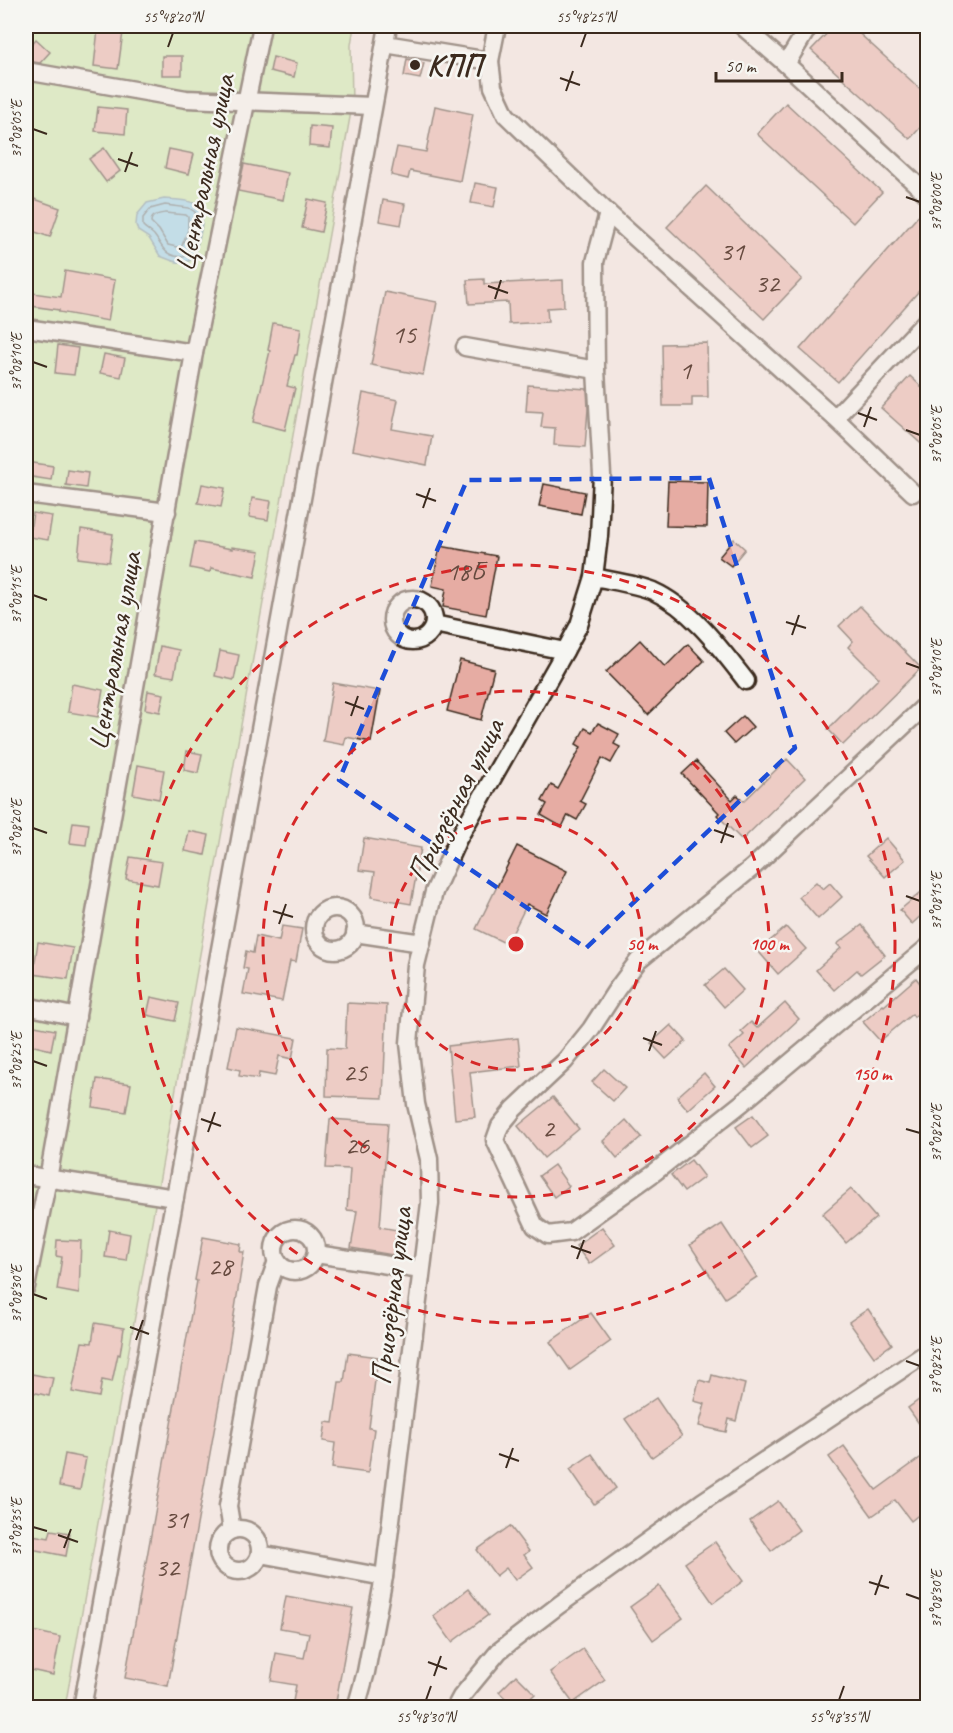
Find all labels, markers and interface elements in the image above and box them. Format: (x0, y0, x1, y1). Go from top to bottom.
text: 55°48'20"N (143, 8, 206, 27)
text: 55°48'25"N (556, 8, 619, 27)
scale bar (716, 45, 842, 83)
place label: КПП (427, 46, 487, 84)
text: 50 m (725, 55, 758, 77)
marker: КПП (408, 58, 422, 72)
street label: Центральная улица (165, 69, 244, 275)
text: 37°08'05"E (7, 98, 26, 158)
text: 37°08'00"E (927, 171, 946, 231)
house number: 31 (720, 234, 746, 268)
house number: 32 (755, 266, 781, 300)
house number: 15 (392, 317, 418, 351)
text: 37°08'10"E (7, 331, 26, 391)
house number: 1 (679, 353, 693, 387)
text: 37°08'05"E (927, 404, 946, 464)
street label: Центральная улица (78, 547, 150, 753)
house number: 18Б (446, 554, 488, 588)
text: 37°08'15"E (7, 564, 26, 624)
text: 37°08'10"E (927, 637, 946, 697)
street label: Приозёрная улица (398, 710, 513, 888)
text: 37°08'20"E (7, 797, 26, 857)
text: 37°08'15"E (927, 870, 946, 930)
text: 50 m (627, 933, 659, 955)
text: 100 m (750, 933, 790, 955)
centre of rings (506, 934, 526, 954)
text: 37°08'25"E (7, 1030, 26, 1090)
house number: 25 (343, 1055, 369, 1089)
text: 150 m (853, 1063, 893, 1085)
text: 37°08'20"E (927, 1102, 946, 1162)
house number: 2 (542, 1111, 556, 1145)
house number: 26 (345, 1128, 370, 1162)
street label: Приозёрная улица (361, 1203, 421, 1387)
house number: 28 (208, 1249, 235, 1283)
text: 37°08'30"E (7, 1263, 26, 1323)
text: 37°08'25"E (927, 1335, 946, 1395)
text: 37°08'35"E (7, 1496, 26, 1556)
house number: 31 (164, 1502, 190, 1536)
house number: 32 (155, 1550, 181, 1584)
text: 37°08'30"E (927, 1568, 946, 1628)
text: 55°48'30"N (396, 1708, 459, 1727)
text: 55°48'35"N (809, 1708, 872, 1727)

